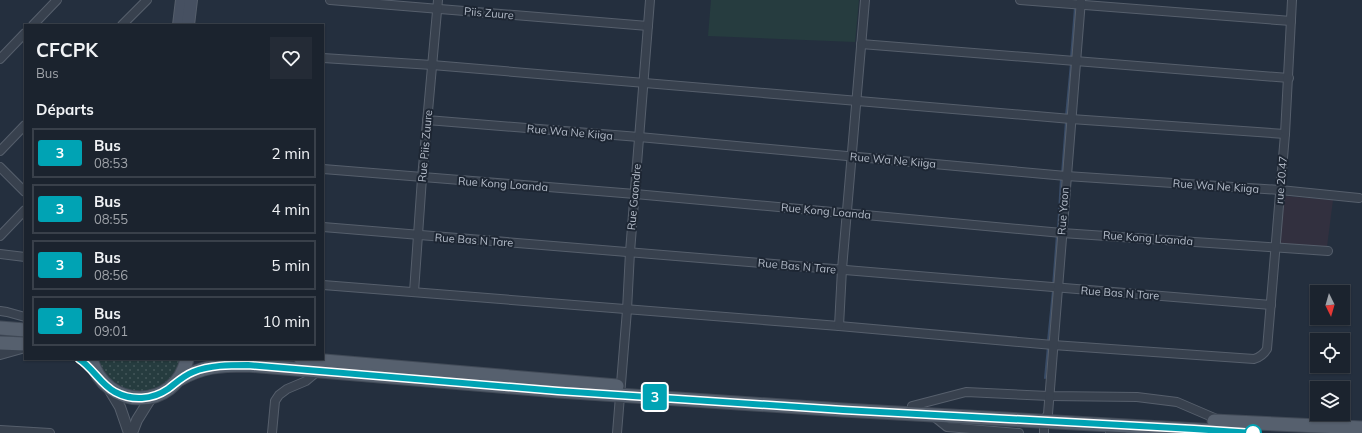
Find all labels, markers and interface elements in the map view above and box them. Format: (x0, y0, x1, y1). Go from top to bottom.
street label: Piis Zuure (464, 4, 514, 22)
button: heart (270, 37, 312, 79)
text: CFCPK (36, 38, 98, 62)
text: Bus (36, 65, 59, 81)
text: Départs (36, 100, 94, 119)
street label: Rue Piis Zuure (415, 109, 435, 183)
street label: Rue Wa Ne Kiiga (526, 121, 614, 143)
text: Bus (94, 136, 121, 155)
text: 3 (56, 144, 64, 162)
text: 2 min (272, 144, 310, 163)
street label: Rue Wa Ne Kiiga (849, 149, 937, 171)
text: 08:53 (94, 155, 128, 171)
street label: rue 20.47 (1272, 155, 1290, 205)
street label: Rue Gaondre (624, 163, 644, 231)
street label: Rue Kong Loanda (457, 174, 549, 194)
street label: Rue Wa Ne Kiiga (1172, 176, 1260, 196)
street label: Rue Yaon (1054, 187, 1072, 235)
text: Bus (94, 192, 121, 211)
text: 3 (56, 200, 64, 218)
text: 4 min (272, 200, 310, 219)
street label: Rue Kong Loanda (780, 200, 872, 222)
text: 08:55 (94, 211, 128, 227)
street label: Rue Kong Loanda (1102, 228, 1194, 248)
street label: Rue Bas N Tare (434, 230, 514, 250)
text: Bus (94, 248, 121, 267)
text: 3 (56, 256, 64, 274)
text: 5 min (272, 256, 310, 275)
street label: Rue Bas N Tare (757, 256, 837, 276)
text: 08:56 (94, 267, 128, 283)
street label: Rue Bas N Tare (1080, 283, 1160, 303)
north arrow (1310, 285, 1350, 325)
map controls (1310, 285, 1350, 421)
text: Bus (94, 304, 121, 323)
text: 3 (56, 312, 64, 330)
text: 10 min (263, 312, 310, 331)
text: 09:01 (94, 323, 128, 339)
button: locate (1310, 333, 1350, 373)
button: layers (1310, 381, 1350, 421)
line badge: 3 (642, 384, 668, 410)
text: 3 (651, 388, 659, 406)
unlabelled marker (1244, 424, 1262, 433)

